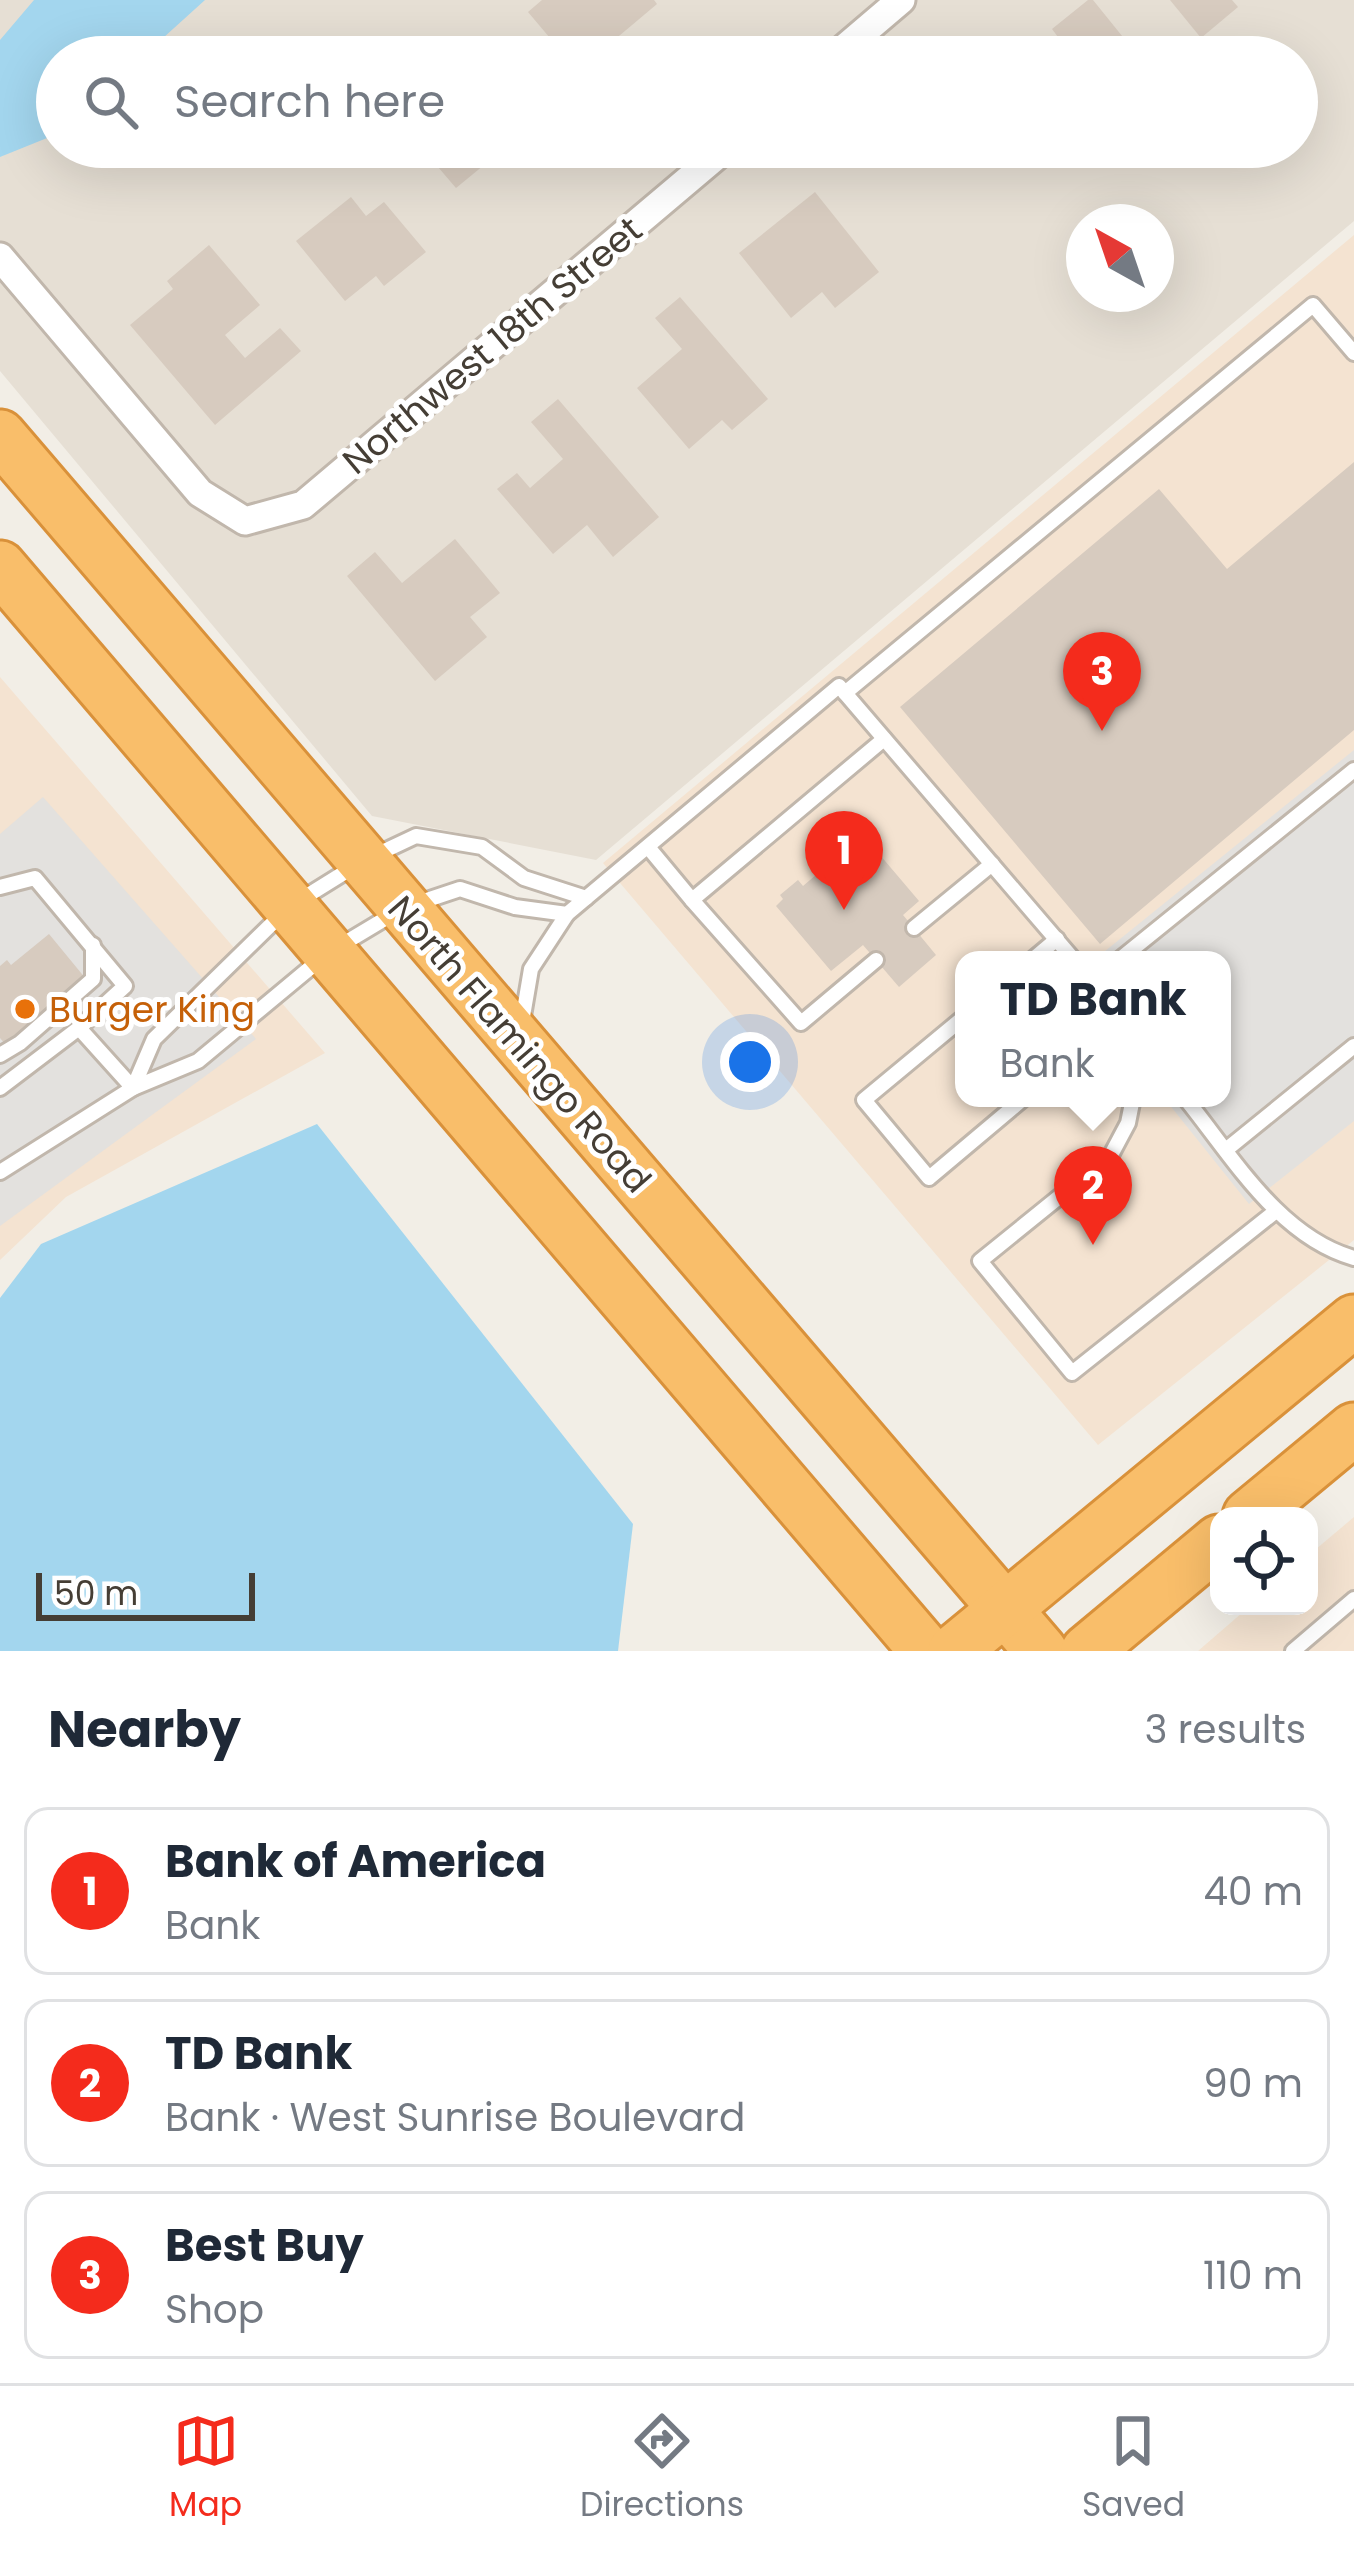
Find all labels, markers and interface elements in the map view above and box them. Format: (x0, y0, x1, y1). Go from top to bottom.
search box (36, 36, 1318, 168)
icon: search (78, 69, 144, 135)
text: Search here (174, 70, 445, 133)
north arrow (1066, 204, 1174, 312)
street label: Northwest 18th Street (332, 205, 653, 486)
pin: 3 (1063, 632, 1141, 731)
pin: 1 (805, 811, 883, 910)
street label: North Flamingo Road (376, 885, 663, 1204)
popup (955, 951, 1231, 1107)
text: TD Bank (999, 968, 1187, 1031)
place label: Burger King (49, 984, 255, 1035)
marker: Burger King (12, 996, 38, 1022)
your location (720, 1032, 780, 1092)
text: Bank (999, 1036, 1095, 1091)
pin: 2 (1054, 1146, 1132, 1245)
map controls (1210, 1507, 1318, 1615)
button: locate (1210, 1507, 1318, 1615)
scale bar (36, 1567, 255, 1620)
text: 50 m (54, 1570, 138, 1617)
text: Nearby (48, 1693, 241, 1765)
text: 3 results (1144, 1702, 1306, 1757)
text: Bank of America (165, 1830, 546, 1893)
text: 1 (83, 1864, 97, 1919)
text: 40 m (1203, 1864, 1303, 1919)
text: Bank (165, 1898, 260, 1953)
text: TD Bank (165, 2022, 352, 2085)
text: 2 (79, 2056, 101, 2111)
text: 90 m (1203, 2056, 1303, 2111)
text: Bank · West Sunrise Boulevard (165, 2090, 745, 2145)
text: Best Buy (165, 2214, 364, 2277)
text: 3 (78, 2248, 102, 2303)
text: 110 m (1203, 2248, 1303, 2303)
text: Shop (165, 2282, 264, 2337)
tab: Map (169, 2408, 242, 2530)
tab: Directions (580, 2408, 744, 2530)
tab: Saved (1082, 2408, 1185, 2530)

